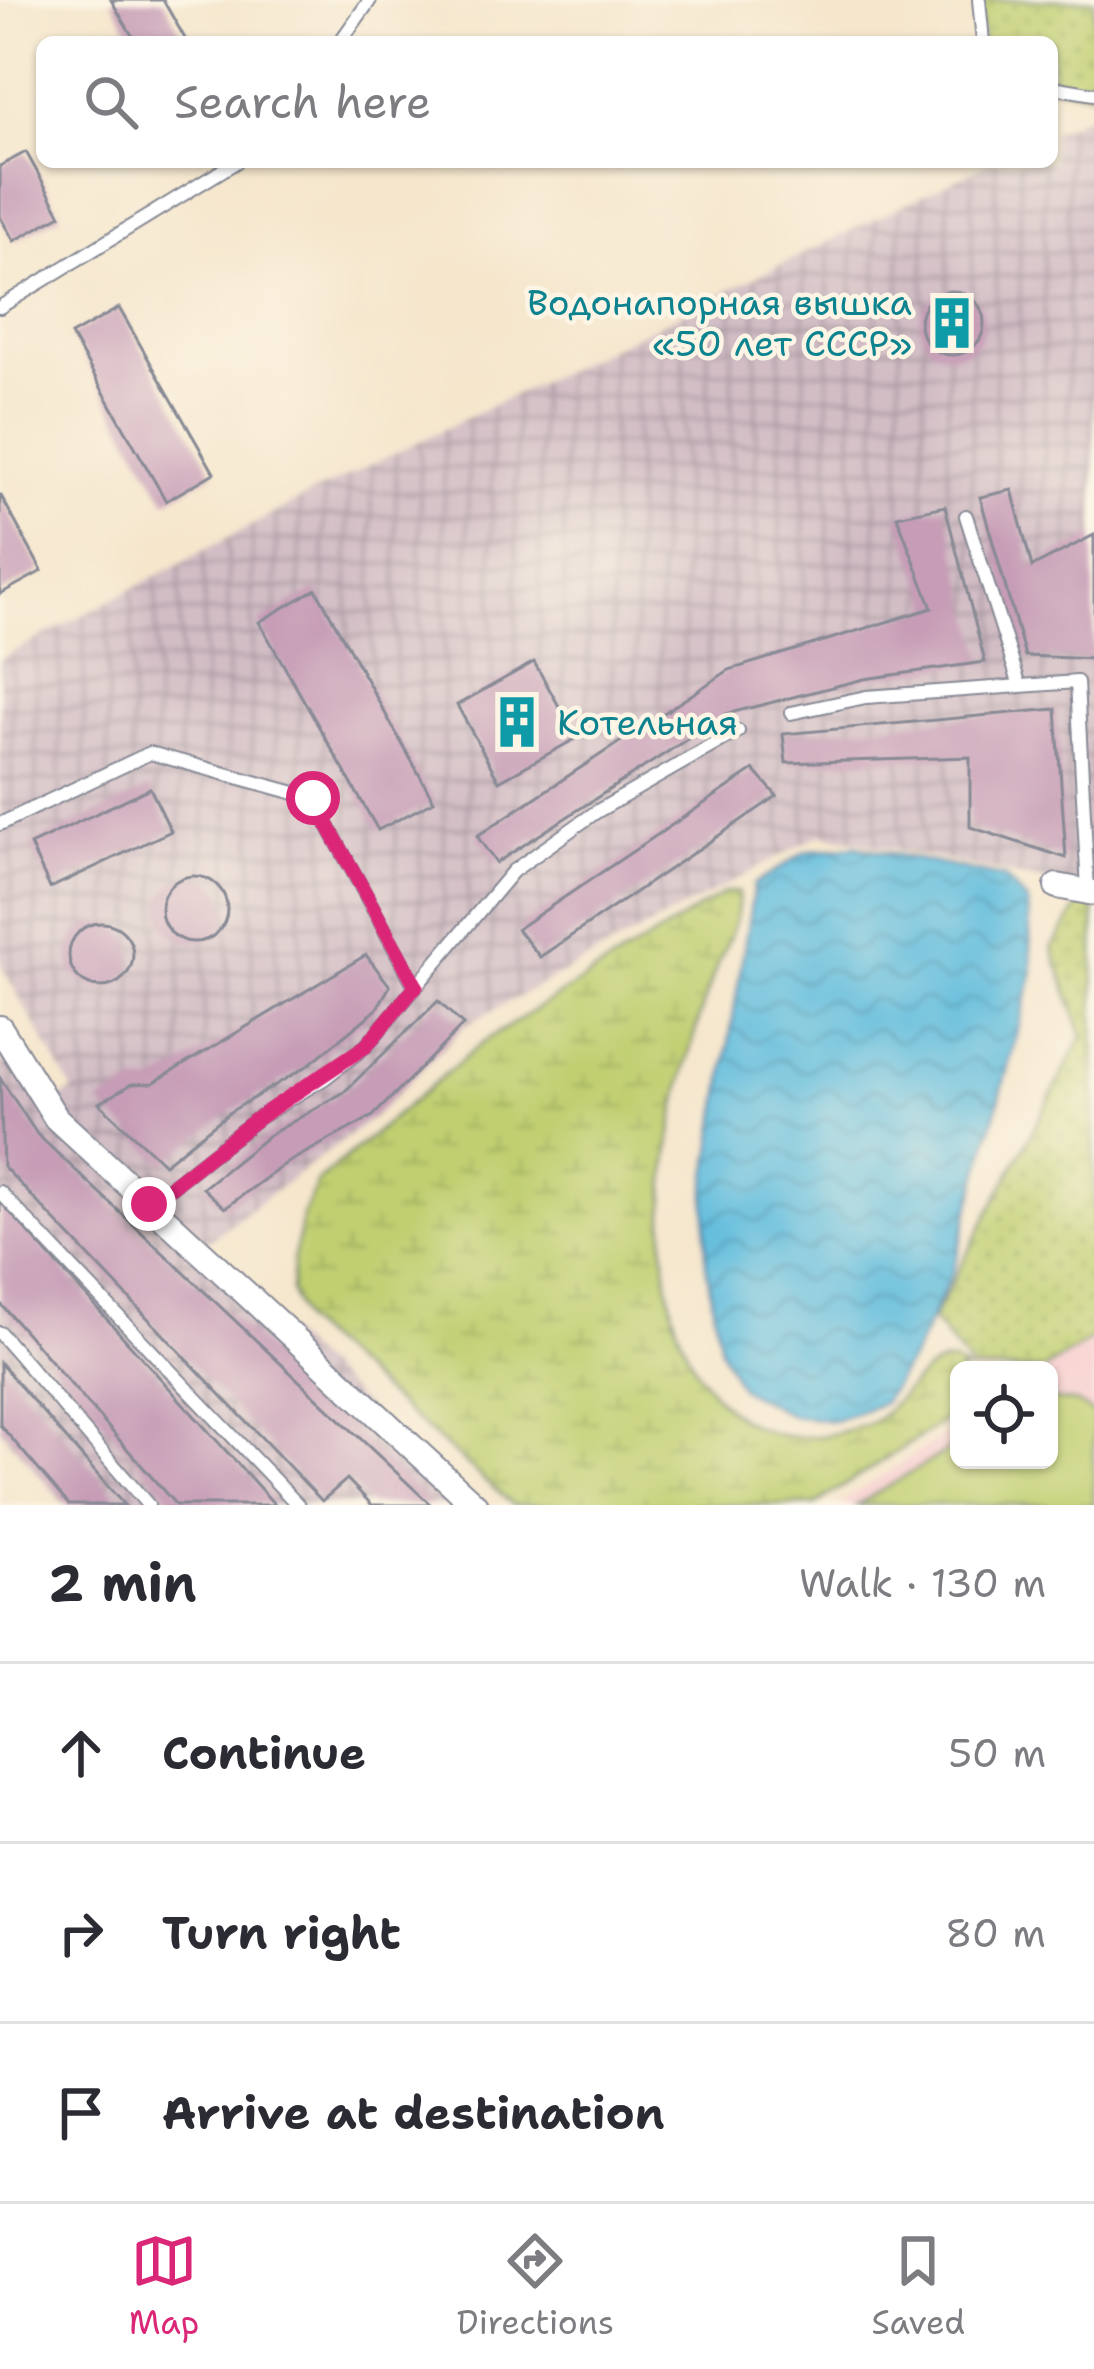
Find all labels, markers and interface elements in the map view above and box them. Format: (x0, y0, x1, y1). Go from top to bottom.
search box (36, 36, 1058, 168)
icon: search (78, 69, 144, 135)
text: Search here (174, 72, 431, 132)
place label: Водонапорная вышка «50 лет СССР» (527, 278, 912, 368)
building icon: Водонапорная вышка «50 лет СССР» (923, 294, 981, 352)
building icon: Котельная (488, 693, 546, 751)
place label: Котельная (557, 698, 738, 747)
route start (286, 771, 340, 825)
route end (122, 1177, 176, 1231)
map controls (950, 1361, 1058, 1469)
button: locate (950, 1361, 1058, 1469)
text: 2 min (48, 1549, 197, 1617)
text: Walk · 130 m (799, 1557, 1046, 1609)
icon: ahead (48, 1720, 114, 1786)
text: Continue (162, 1723, 366, 1783)
text: 50 m (948, 1727, 1046, 1779)
icon: right (48, 1900, 114, 1966)
text: Turn right (162, 1903, 401, 1963)
text: 80 m (945, 1907, 1046, 1959)
icon: arrive (48, 2080, 114, 2146)
text: Arrive at destination (162, 2083, 665, 2143)
tab: Map (129, 2228, 199, 2345)
tab: Directions (457, 2228, 614, 2345)
tab: Saved (872, 2228, 965, 2345)

